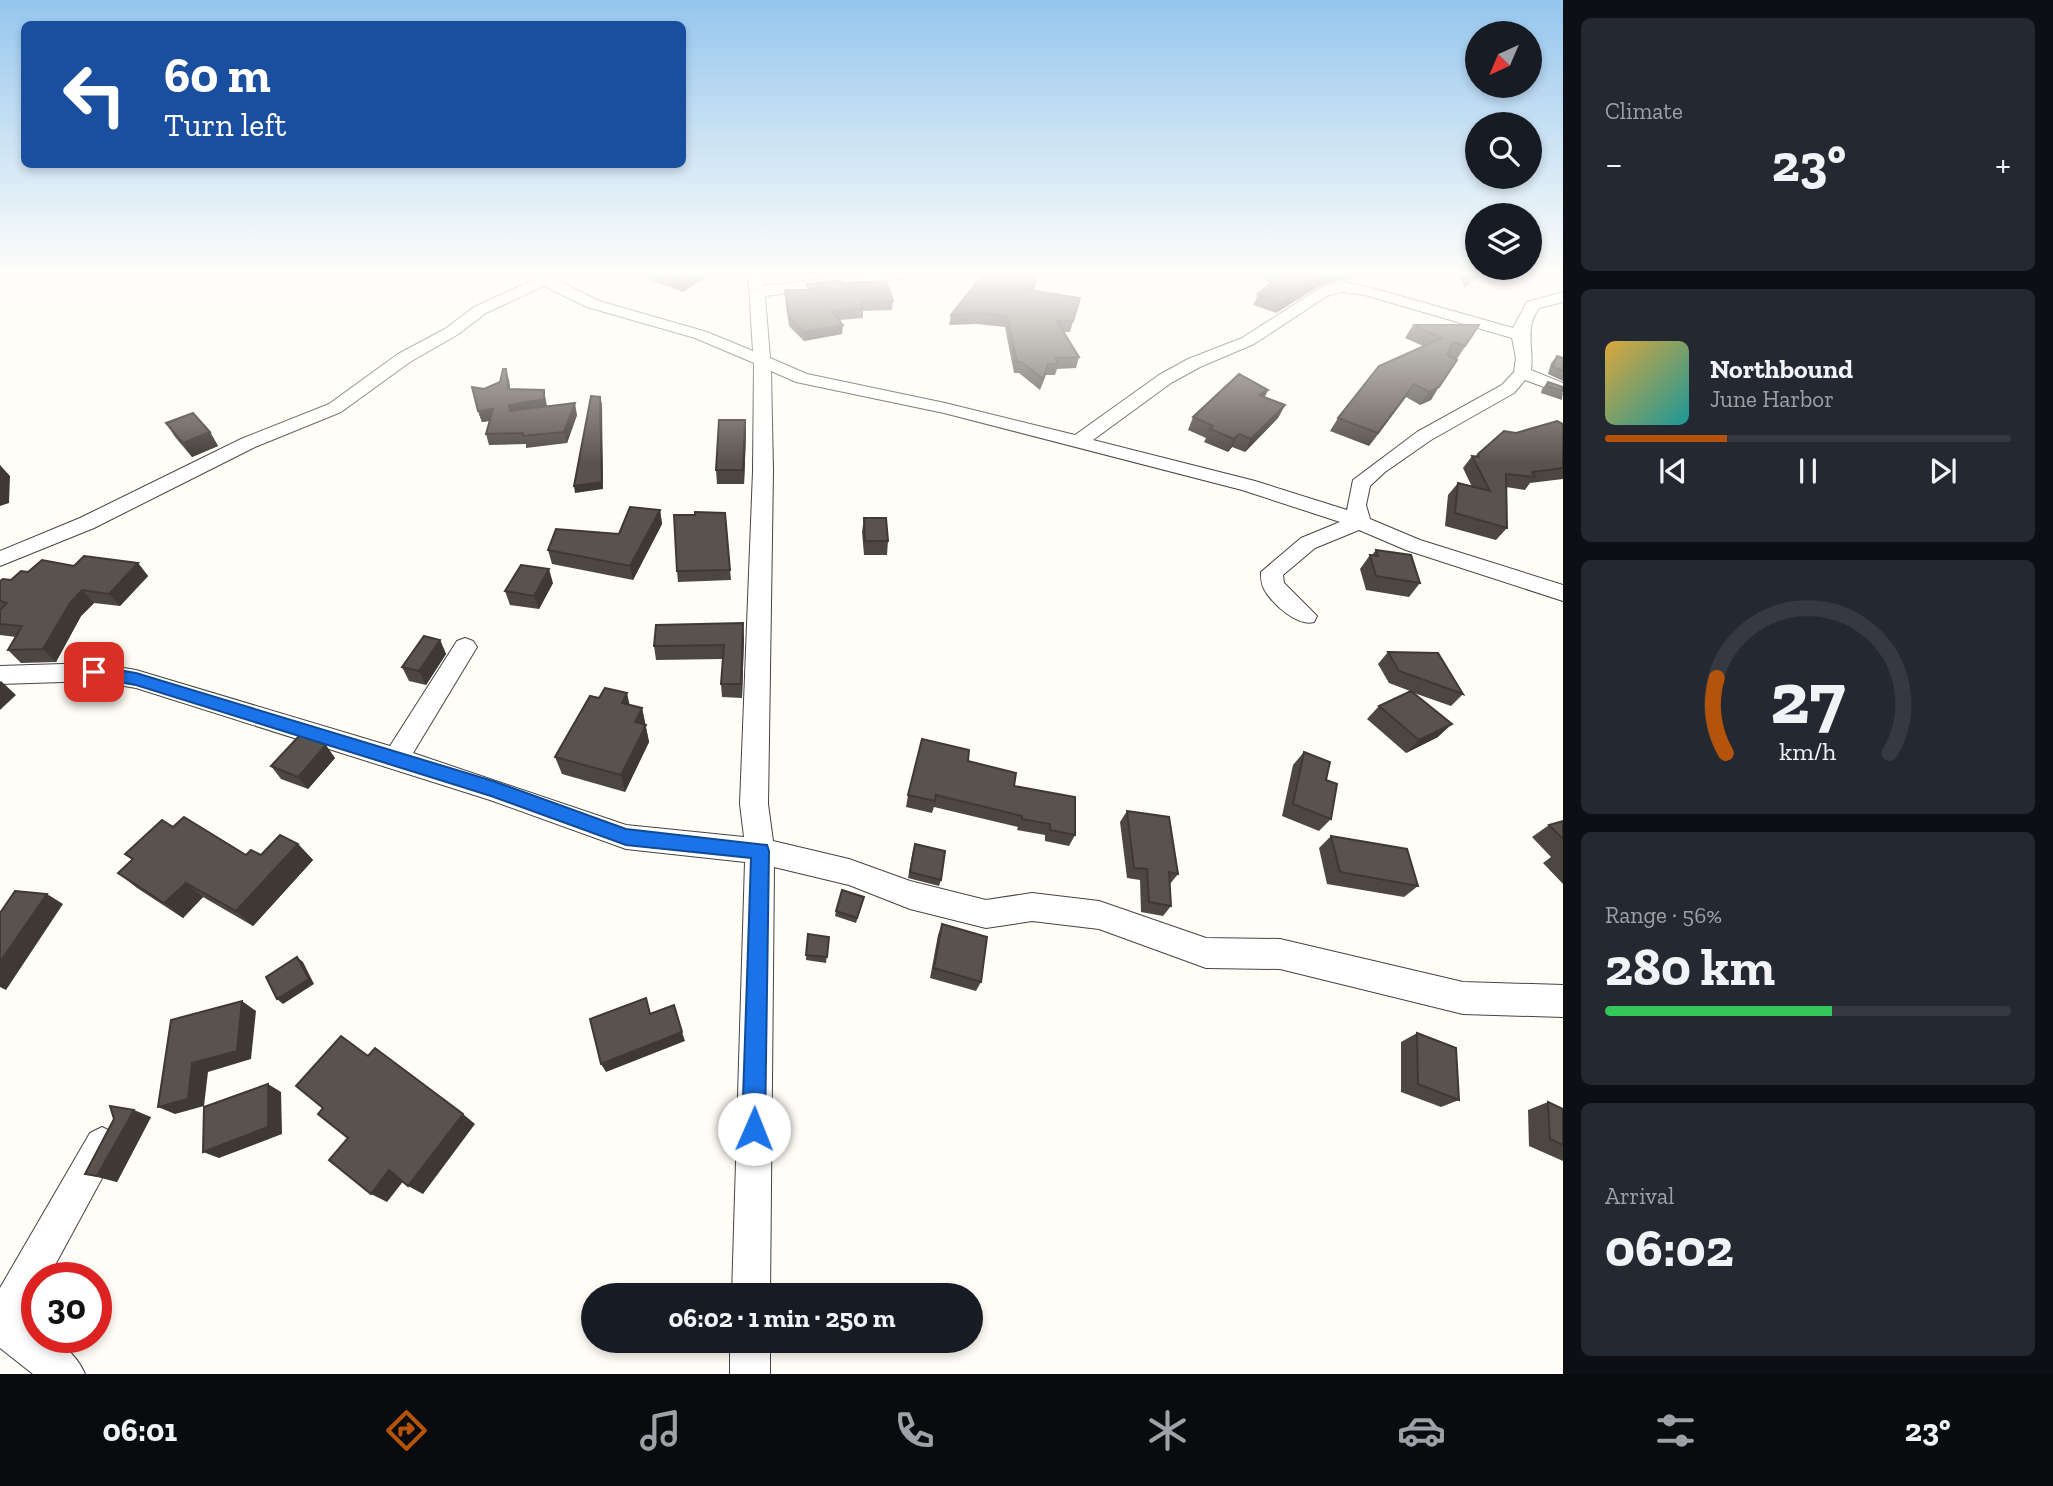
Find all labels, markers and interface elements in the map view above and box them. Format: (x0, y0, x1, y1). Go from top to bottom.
north arrow (1465, 21, 1542, 98)
map controls (1465, 21, 1542, 280)
text: 60 m (164, 46, 271, 105)
icon: left (49, 49, 140, 140)
text: Climate (1605, 97, 1683, 125)
text: Turn left (164, 106, 286, 144)
button: search (1465, 112, 1542, 189)
text: 23° (1772, 132, 1846, 194)
text: − (1605, 141, 1623, 187)
text: + (1995, 141, 2011, 187)
button: layers (1465, 203, 1542, 280)
text: Northbound (1710, 353, 1853, 385)
text: June Harbor (1710, 385, 1834, 413)
icon: previous (1654, 452, 1692, 490)
icon: pause (1789, 452, 1827, 490)
icon: next (1924, 452, 1962, 490)
pin (64, 642, 124, 702)
icon: arrive (75, 653, 113, 691)
text: 27 (1770, 654, 1846, 742)
text: km/h (1779, 736, 1837, 766)
text: Range · 56% (1605, 901, 1722, 929)
text: 280 km (1605, 936, 1775, 998)
position arrow (717, 1092, 791, 1166)
text: Arrival (1605, 1182, 1674, 1210)
text: 06:02 (1605, 1217, 1734, 1279)
speed limit sign: 30 (21, 1262, 112, 1353)
text: 06:02 · 1 min · 250 m (668, 1302, 896, 1334)
icon: directions (382, 1406, 431, 1455)
icon: music (636, 1406, 685, 1455)
icon: phone (890, 1406, 939, 1455)
icon: climate (1143, 1406, 1192, 1455)
icon: car (1397, 1406, 1446, 1455)
icon: filters (1651, 1406, 1700, 1455)
text: 06:01 (102, 1411, 177, 1449)
text: 23° (1905, 1411, 1951, 1449)

